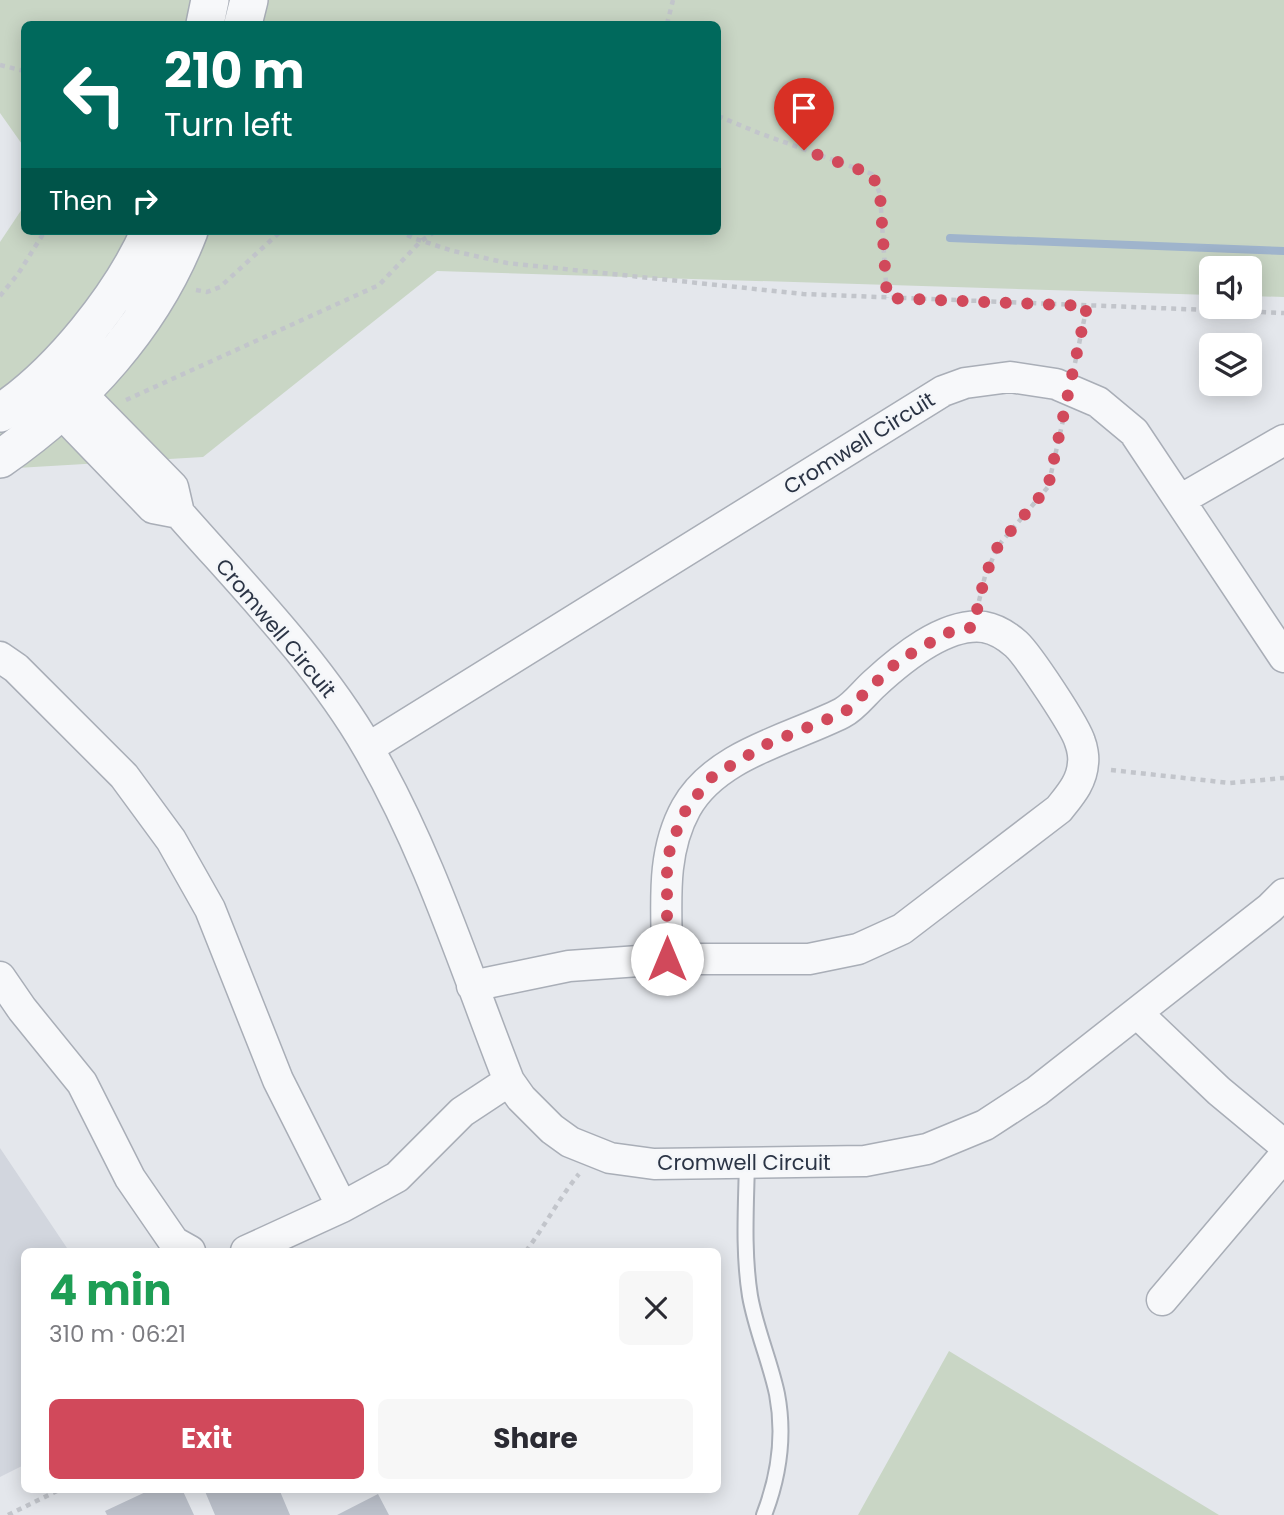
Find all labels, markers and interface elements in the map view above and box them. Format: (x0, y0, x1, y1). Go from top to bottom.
text: 210 m (164, 37, 305, 105)
icon: left (49, 49, 140, 140)
pin (774, 78, 834, 150)
icon: arrive (785, 89, 823, 127)
text: Turn left (164, 102, 293, 147)
icon: right (126, 182, 164, 220)
text: Then (49, 183, 112, 219)
map controls (1199, 256, 1262, 396)
button: sound (1199, 256, 1262, 319)
button: layers (1199, 333, 1262, 396)
street label: Cromwell Circuit (778, 385, 940, 501)
street label: Cromwell Circuit (209, 552, 343, 704)
position arrow (630, 922, 704, 996)
street label: Cromwell Circuit (657, 1148, 831, 1177)
text: 4 min (49, 1261, 172, 1320)
button: close (619, 1271, 693, 1345)
text: 310 m · 06:21 (49, 1318, 186, 1350)
button: Exit (49, 1399, 364, 1479)
button: Share (378, 1399, 693, 1479)

